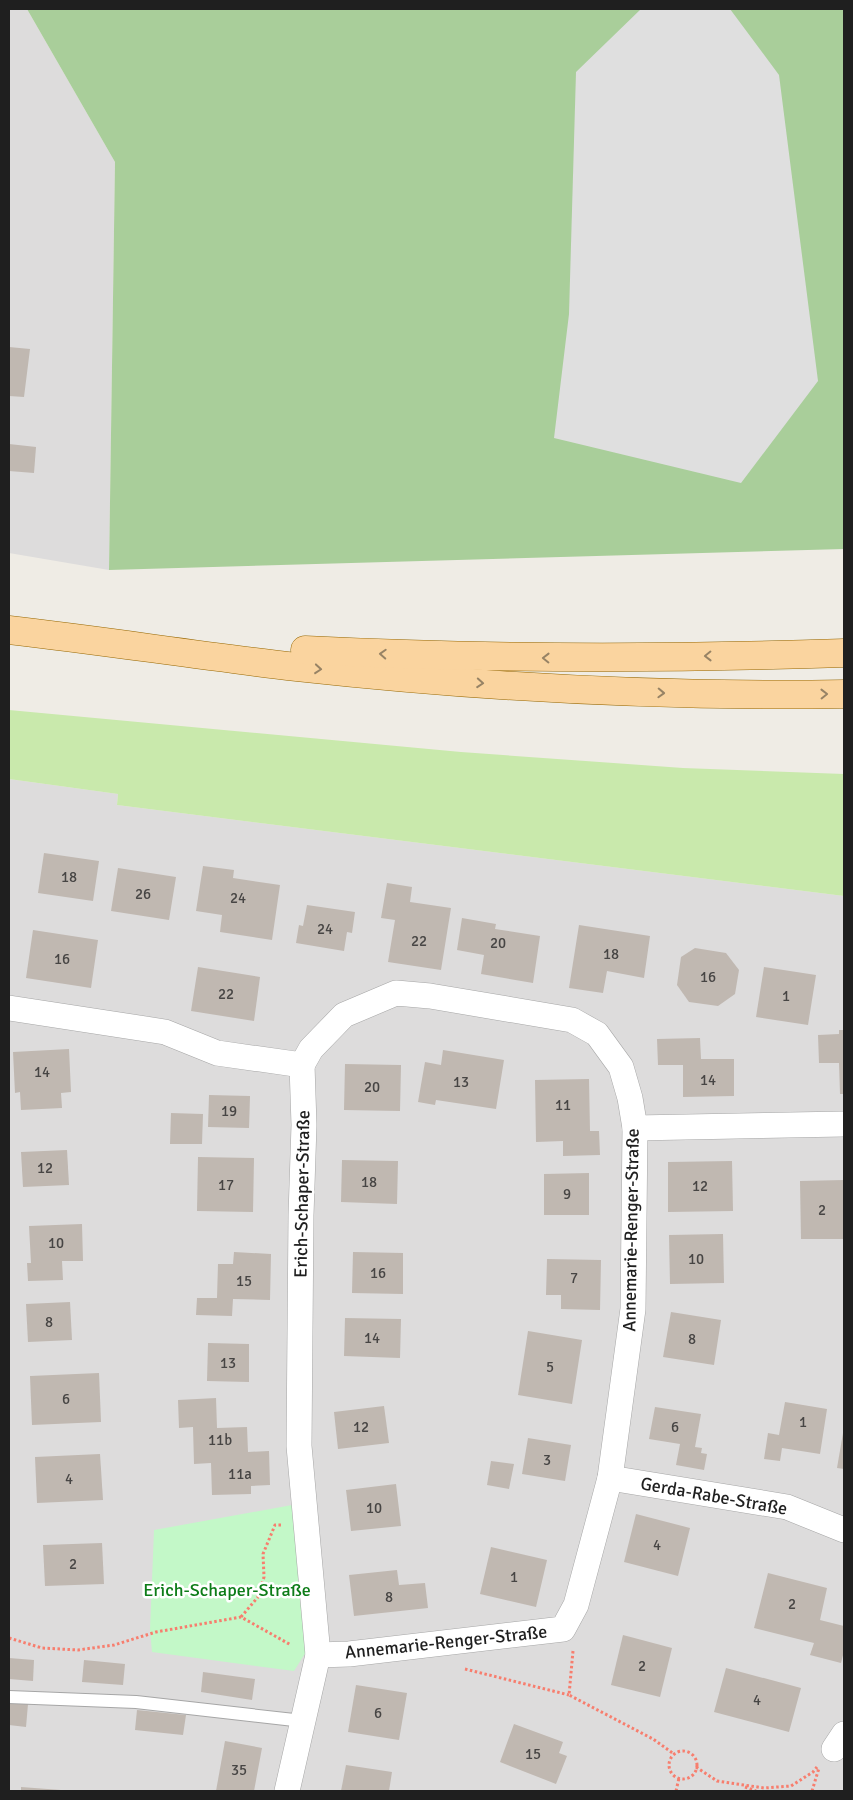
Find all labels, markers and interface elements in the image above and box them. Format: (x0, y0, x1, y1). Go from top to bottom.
one-way arrow (379, 649, 387, 660)
one-way arrow (704, 651, 712, 662)
one-way arrow (542, 653, 550, 663)
one-way arrow (314, 663, 322, 674)
one-way arrow (476, 677, 484, 688)
one-way arrow (658, 687, 666, 698)
one-way arrow (820, 689, 828, 699)
house number: 18 (61, 868, 77, 886)
house number: 26 (135, 885, 151, 903)
house number: 24 (230, 889, 246, 907)
house number: 24 (317, 920, 333, 938)
house number: 22 (411, 932, 427, 950)
house number: 20 (490, 934, 506, 952)
house number: 18 (603, 945, 619, 963)
house number: 16 (54, 950, 70, 968)
house number: 16 (700, 968, 716, 986)
house number: 22 (218, 985, 234, 1003)
house number: 1 (782, 987, 790, 1005)
house number: 14 (34, 1063, 50, 1081)
house number: 14 (700, 1071, 716, 1089)
house number: 13 (453, 1073, 469, 1091)
house number: 20 (364, 1078, 380, 1096)
house number: 11 (555, 1096, 571, 1114)
house number: 19 (221, 1102, 237, 1120)
street label: Erich-Schaper-Straße (290, 1110, 314, 1278)
street label: Annemarie-Renger-Straße (618, 1128, 644, 1332)
house number: 12 (37, 1159, 53, 1177)
house number: 18 (361, 1173, 377, 1191)
house number: 17 (218, 1176, 234, 1194)
house number: 12 (692, 1177, 708, 1195)
house number: 9 (563, 1185, 571, 1203)
house number: 2 (818, 1201, 826, 1219)
house number: 10 (48, 1234, 64, 1252)
house number: 10 (688, 1250, 704, 1268)
house number: 16 (370, 1264, 386, 1282)
house number: 7 (570, 1269, 578, 1287)
house number: 15 (236, 1272, 252, 1290)
house number: 8 (45, 1313, 53, 1331)
house number: 14 (364, 1329, 380, 1347)
house number: 8 (688, 1330, 696, 1348)
house number: 13 (220, 1354, 236, 1372)
house number: 5 (546, 1358, 554, 1376)
house number: 6 (62, 1390, 70, 1408)
house number: 1 (799, 1413, 807, 1431)
house number: 12 (353, 1418, 369, 1436)
house number: 6 (671, 1418, 679, 1436)
house number: 11b (208, 1431, 232, 1449)
house number: 3 (543, 1451, 551, 1469)
house number: 11a (228, 1465, 252, 1483)
house number: 4 (65, 1470, 73, 1488)
street label: Gerda-Rabe-Straße (639, 1472, 789, 1520)
house number: 10 (366, 1499, 382, 1517)
house number: 4 (653, 1536, 661, 1554)
house number: 2 (69, 1555, 77, 1573)
house number: 1 (510, 1568, 518, 1586)
park label: Erich-Schaper-Straße (143, 1579, 311, 1601)
house number: 8 (385, 1588, 393, 1606)
house number: 2 (788, 1595, 796, 1613)
street label: Annemarie-Renger-Straße (344, 1620, 548, 1664)
house number: 2 (638, 1657, 646, 1675)
house number: 4 (753, 1691, 761, 1709)
house number: 6 (374, 1704, 382, 1722)
house number: 15 (525, 1745, 541, 1763)
house number: 35 (231, 1761, 247, 1779)

